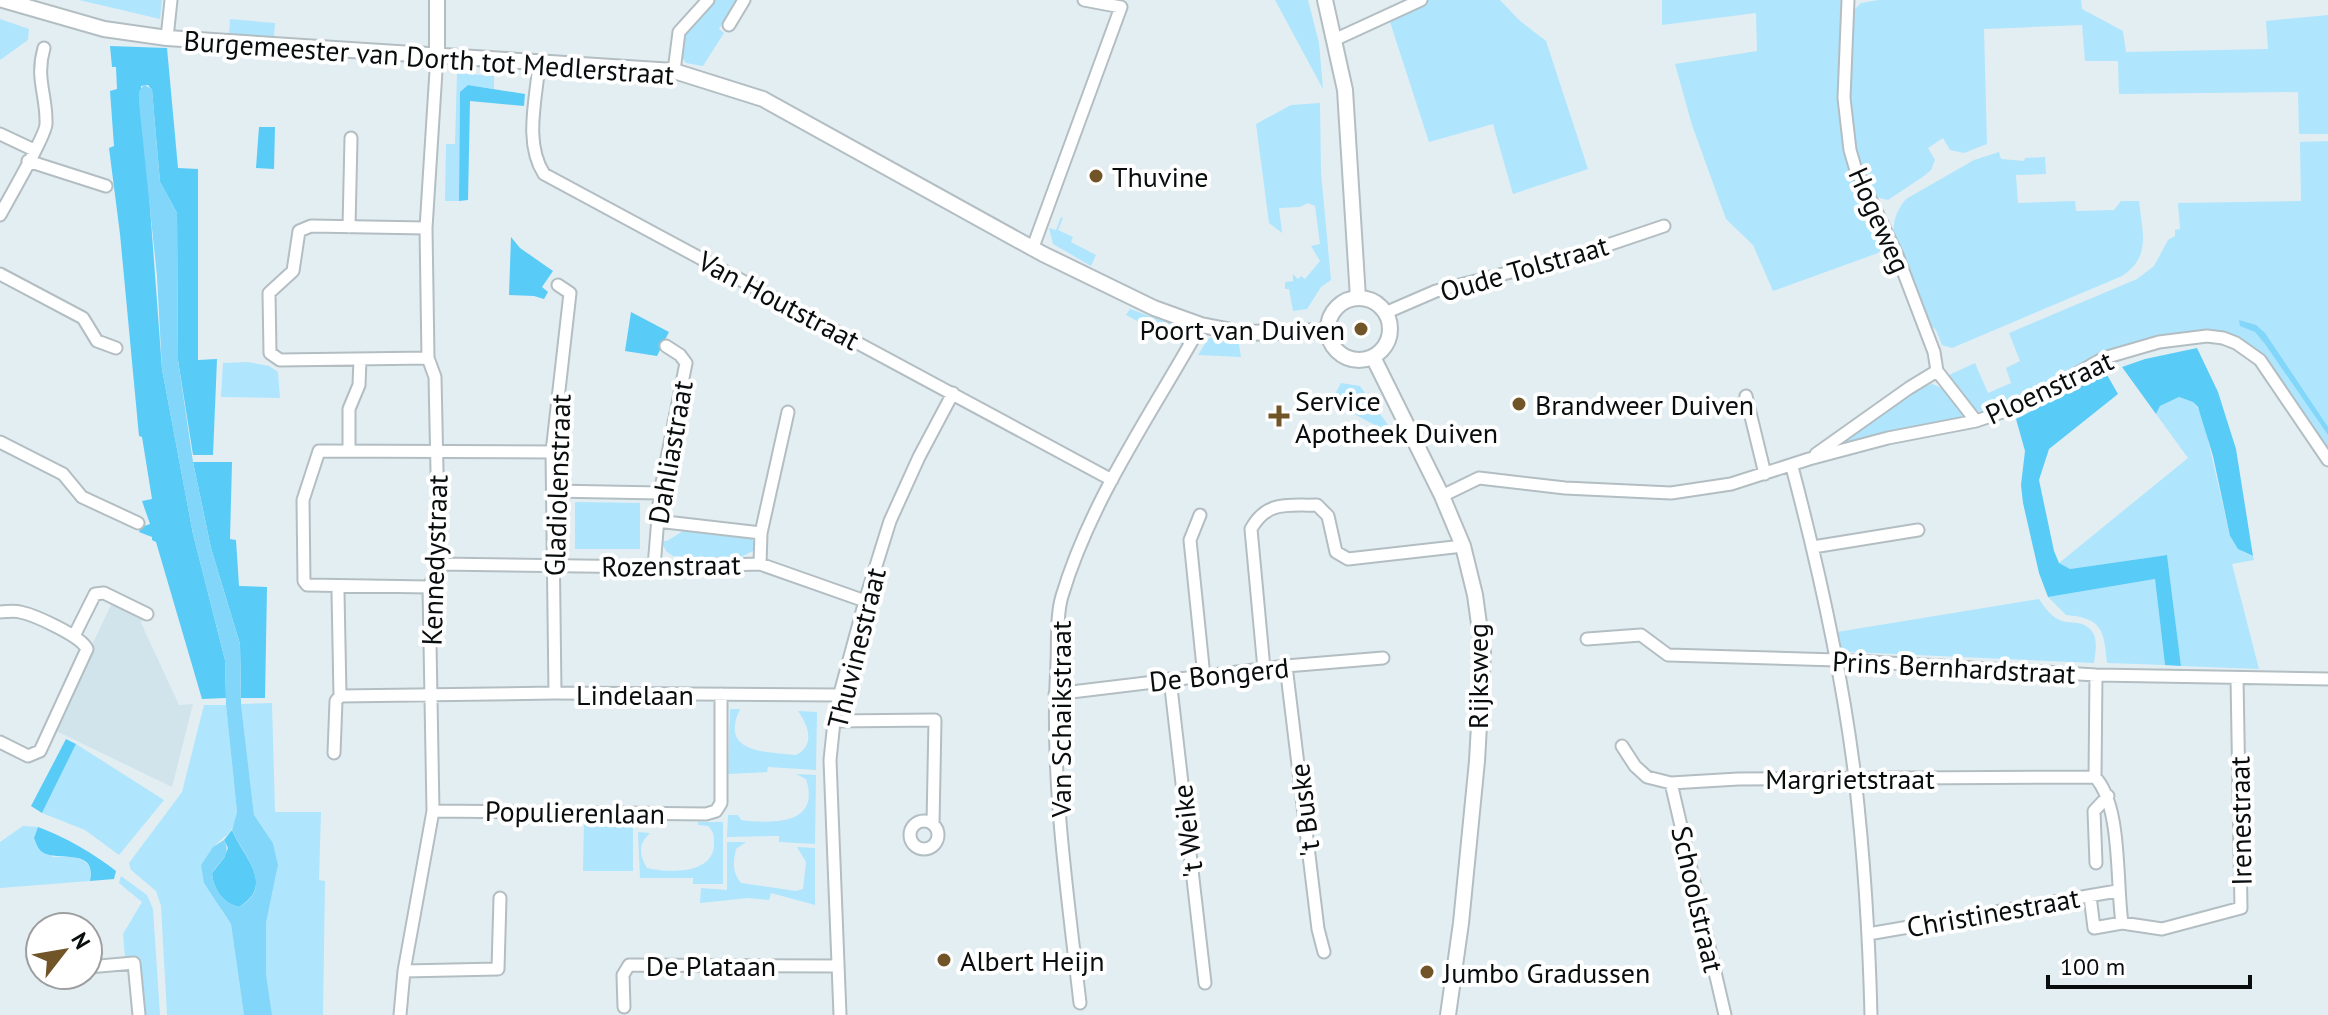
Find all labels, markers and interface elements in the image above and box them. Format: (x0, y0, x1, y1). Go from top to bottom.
street label: Burgemeester van Dorth tot Medlerstraat (182, 21, 676, 93)
place label: Thuvine (1112, 158, 1209, 195)
street label: Hogeweg (1840, 161, 1920, 279)
marker: Thuvine (1087, 167, 1105, 185)
street label: Oude Tolstraat (1436, 226, 1613, 310)
street label: Van Houtstraat (691, 241, 867, 358)
place label: Poort van Duiven (1140, 311, 1345, 348)
marker: Poort van Duiven (1352, 320, 1370, 338)
street label: Ploenstraat (1979, 341, 2119, 433)
street label: Dahliastraat (639, 377, 701, 527)
place label: Service Apotheek Duiven (1295, 382, 1498, 451)
place label: Brandweer Duiven (1535, 386, 1754, 423)
street label: Gladiolenstraat (535, 393, 579, 577)
marker: Brandweer Duiven (1510, 395, 1528, 413)
marker: Service Apotheek Duiven (1270, 407, 1288, 425)
street label: Kennedystraat (413, 473, 455, 646)
street label: Rozenstraat (601, 545, 742, 585)
street label: Thuvinestraat (818, 563, 894, 732)
street label: Van Schaikstraat (1042, 620, 1079, 818)
street label: Rijksweg (1459, 623, 1496, 729)
street label: Prins Bernhardstraat (1831, 642, 2077, 692)
street label: De Bongerd (1147, 648, 1291, 700)
street label: Lindelaan (576, 676, 694, 713)
street label: Irenestraat (2220, 755, 2260, 886)
street label: Margrietstraat (1765, 760, 1935, 797)
street label: 't Buske (1280, 761, 1328, 859)
street label: 't Weike (1163, 782, 1211, 880)
street label: Populierenlaan (485, 792, 665, 832)
street label: Schoolstraat (1663, 822, 1733, 976)
street label: Christinestraat (1904, 879, 2083, 945)
north arrow (24, 911, 104, 991)
text: N (65, 927, 97, 954)
scale bar (2048, 939, 2250, 989)
place label: Albert Heijn (960, 942, 1105, 979)
street label: De Plataan (646, 947, 776, 984)
marker: Albert Heijn (935, 951, 953, 969)
text: 100 m (2060, 951, 2125, 982)
place label: Jumbo Gradussen (1442, 954, 1650, 991)
marker: Jumbo Gradussen (1418, 963, 1436, 981)

